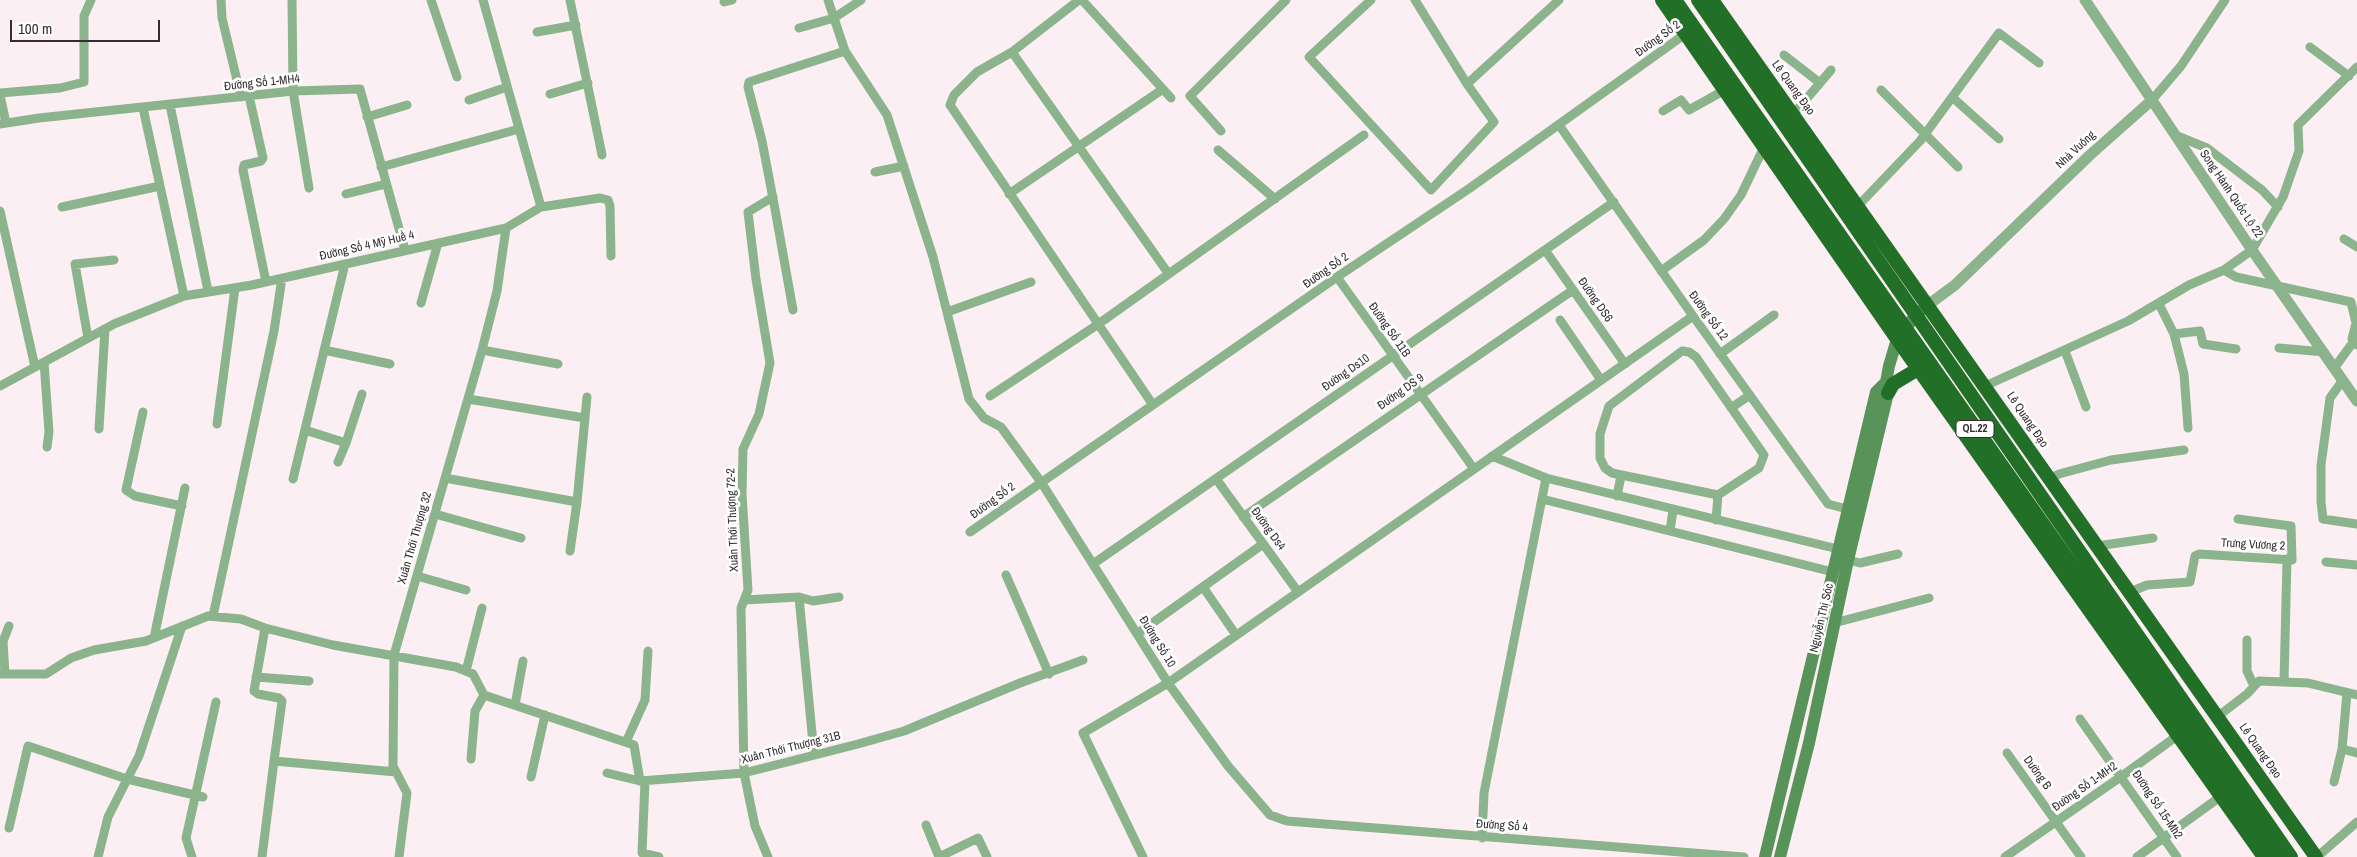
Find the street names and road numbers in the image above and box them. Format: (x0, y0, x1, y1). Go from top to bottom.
street label: Đường Số 2 (1633, 18, 1683, 60)
street label: Lê Quang Đạo (1768, 58, 1818, 118)
street label: Đường Số 1-MH4 (223, 72, 301, 94)
street label: Nhà Vuông (2053, 128, 2099, 172)
street label: Song Hành Quốc Lộ 22 (2196, 147, 2266, 241)
street label: Đường Số 4 Mỹ Huề 4 (318, 228, 416, 264)
street label: Đường Số 2 (1301, 250, 1351, 292)
street label: Đường DS6 (1575, 275, 1615, 325)
street label: Đường Số 12 (1685, 289, 1731, 343)
street label: Đường Số 11B (1365, 300, 1413, 360)
street label: Đường Ds10 (1319, 351, 1373, 395)
street label: Đường DS 9 (1375, 371, 1427, 413)
street label: Lê Quang Đạo (2003, 389, 2051, 451)
road number: QL.22 (1956, 420, 1994, 438)
street label: Xuân Thới Thượng 72-2 (724, 468, 742, 572)
street label: Đường Số 2 (968, 480, 1018, 522)
street label: Xuân Thới Thượng 32 (395, 490, 435, 586)
street label: Đường Ds4 (1248, 505, 1288, 553)
street label: Trưng Vương 2 (2220, 536, 2286, 554)
street label: Nguyễn Thị Sóc (1807, 582, 1837, 654)
street label: Đường Số 10 (1136, 614, 1178, 670)
street label: Lê Quang Đạo (2236, 721, 2284, 781)
street label: Xuân Thới Thượng 31B (740, 729, 842, 767)
street label: Dường B (2020, 753, 2054, 793)
street label: Đường Số 1-MH2 (2050, 759, 2120, 815)
street label: Đường Số 15-Mh2 (2129, 768, 2185, 842)
street label: Đường Số 4 (1476, 817, 1528, 835)

